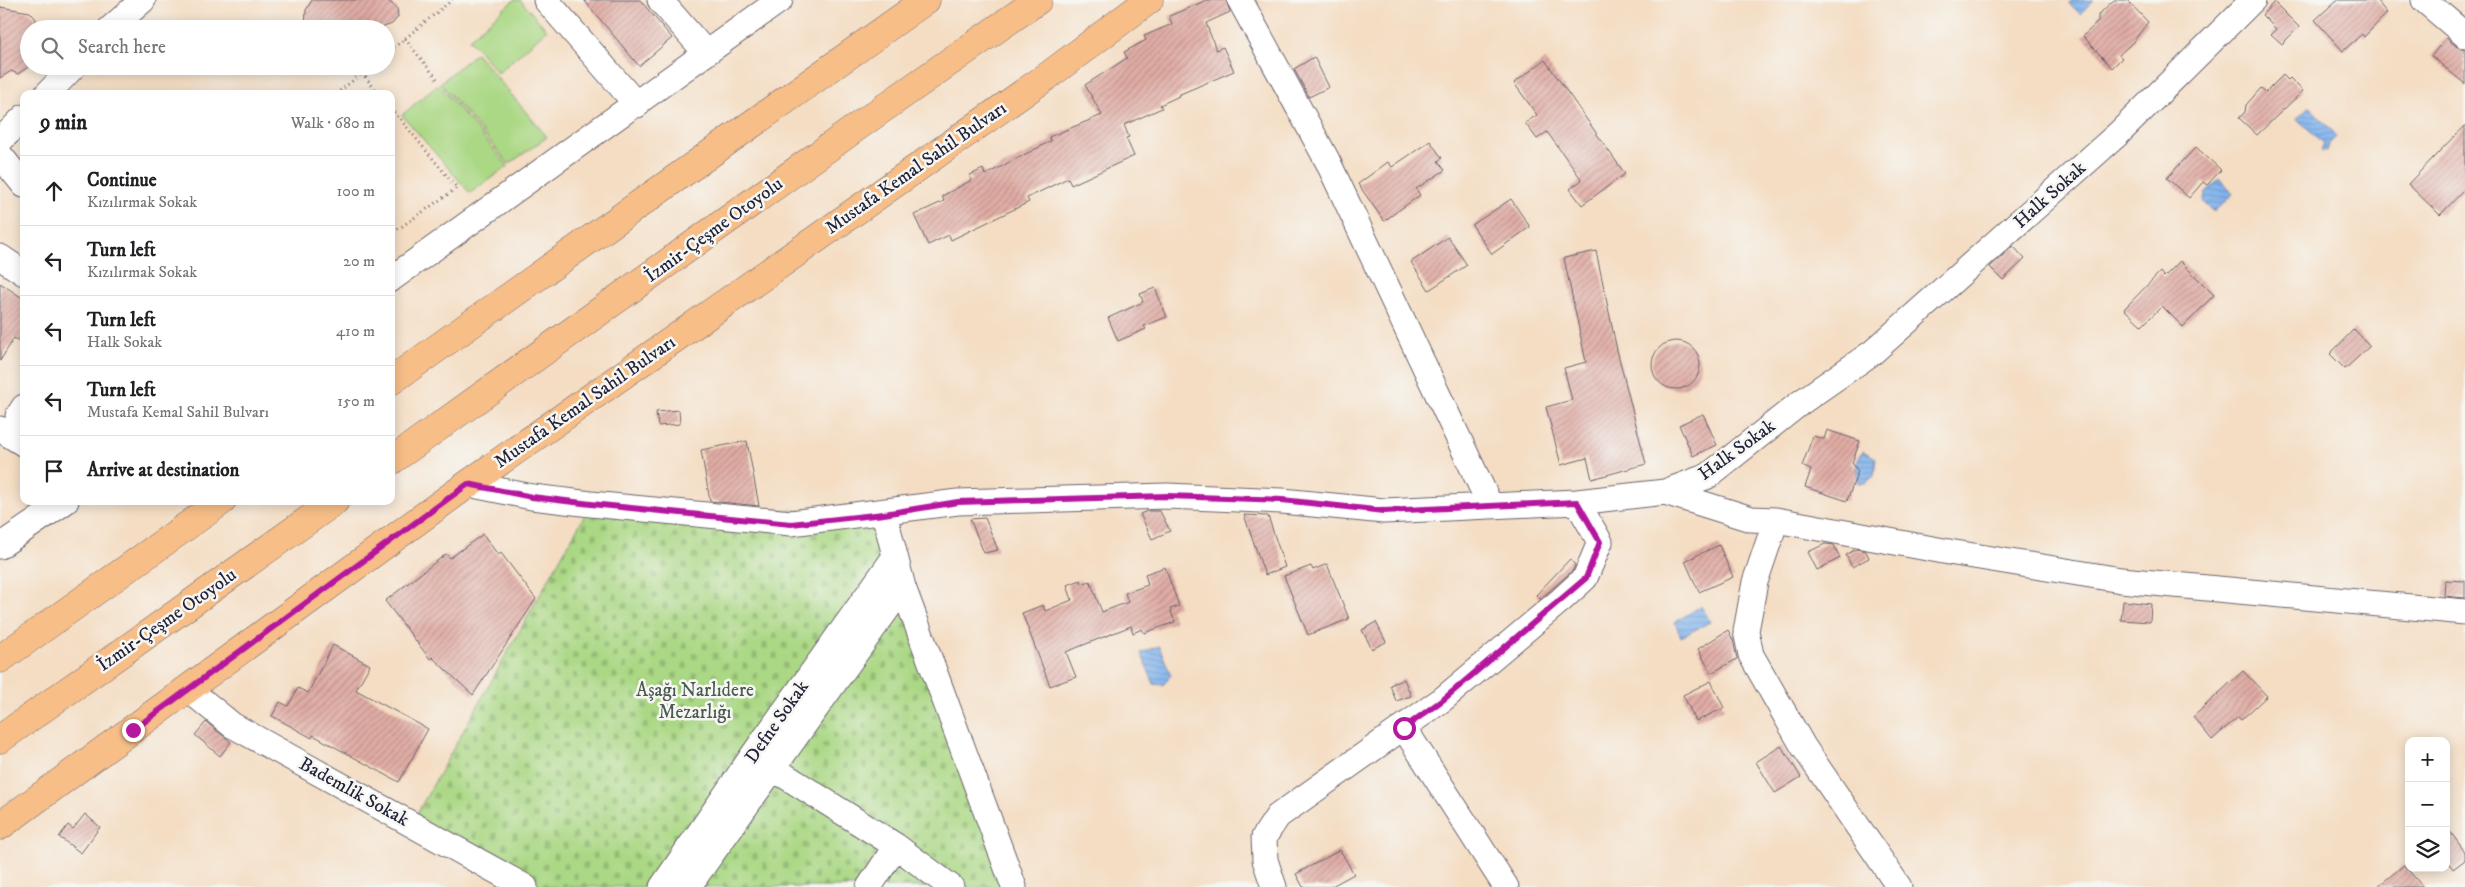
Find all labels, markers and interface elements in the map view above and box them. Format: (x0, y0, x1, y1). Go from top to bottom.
search box (20, 20, 395, 75)
icon: search (38, 34, 66, 62)
text: Search here (78, 36, 166, 59)
street label: Mustafa Kemal Sahil Bulvarı (821, 97, 1011, 239)
text: 9 min (40, 110, 87, 136)
text: Walk · 680 m (291, 113, 375, 133)
street label: Halk Sokak (2009, 156, 2091, 233)
text: Continue (87, 169, 157, 192)
street label: İzmir-Çeşme Otoyolu (640, 171, 787, 288)
icon: ahead (40, 177, 68, 205)
text: 100 m (337, 181, 375, 201)
text: Kızılırmak Sokak (87, 192, 197, 212)
text: Turn left (87, 239, 156, 262)
icon: left (40, 247, 68, 275)
text: 20 m (343, 251, 375, 271)
text: Kızılırmak Sokak (87, 262, 197, 282)
text: Turn left (87, 309, 156, 332)
icon: left (40, 317, 68, 345)
text: 410 m (336, 321, 375, 341)
street label: Mustafa Kemal Sahil Bulvarı (490, 331, 680, 473)
text: Halk Sokak (87, 332, 162, 352)
text: Turn left (87, 379, 156, 402)
icon: left (40, 387, 68, 415)
text: 150 m (337, 391, 375, 411)
text: Mustafa Kemal Sahil Bulvarı (87, 402, 269, 422)
street label: Halk Sokak (1694, 414, 1780, 486)
icon: arrive (40, 457, 68, 485)
text: Arrive at destination (87, 459, 239, 482)
street label: İzmir-Çeşme Otoyolu (92, 563, 241, 677)
street label: Defne Sokak (740, 676, 814, 768)
park label: Aşağı Narlıdere Mezarlığı (636, 679, 754, 724)
route start (1393, 717, 1416, 740)
route end (122, 719, 145, 742)
map controls (2405, 737, 2450, 872)
button: + (2405, 737, 2450, 782)
street label: Bademlik Sokak (295, 752, 413, 832)
button: − (2405, 782, 2450, 827)
button: layers (2405, 827, 2450, 872)

